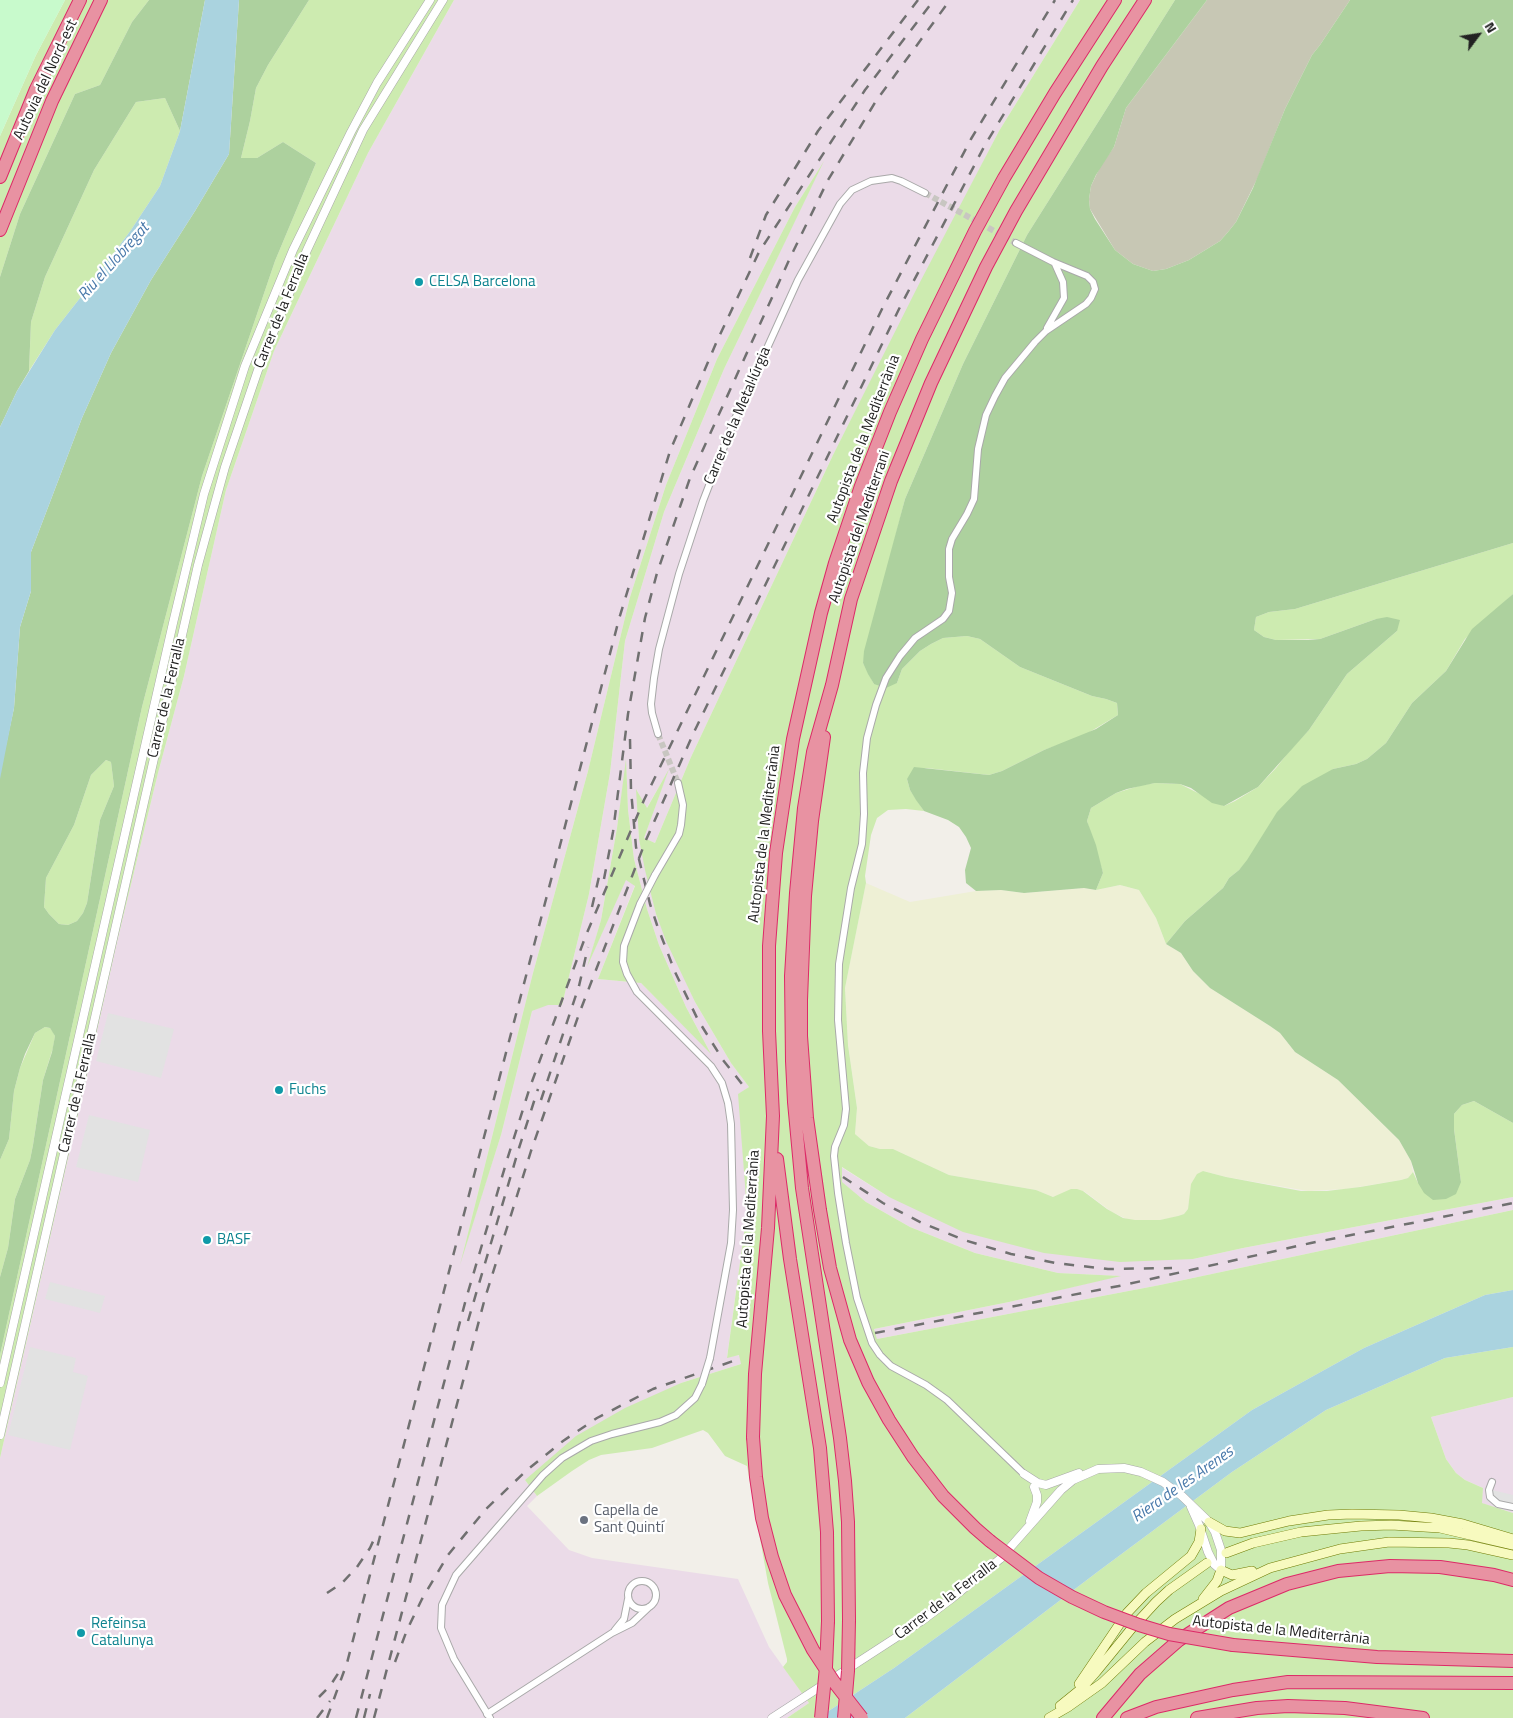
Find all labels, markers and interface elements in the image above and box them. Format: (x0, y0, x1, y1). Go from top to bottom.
north arrow (1453, 10, 1503, 60)
street label: Autovia del Nord-est (10, 17, 82, 143)
text: N (1480, 17, 1503, 37)
water label: Riu el Llobregat (74, 219, 154, 305)
street label: Carrer de la Ferralla (251, 251, 313, 371)
place label: CELSA Barcelona (429, 273, 536, 291)
marker: CELSA Barcelona (413, 276, 425, 288)
street label: Carrer de la Metal·lúrgia (701, 344, 775, 488)
street label: Autopista de la Mediterrània (824, 353, 904, 525)
street label: Autopista del Mediterrani (825, 448, 895, 606)
street label: Carrer de la Ferralla (144, 636, 190, 760)
street label: Autopista de la Mediterrània (745, 744, 785, 924)
street label: Carrer de la Ferralla (55, 1031, 101, 1155)
place label: Fuchs (289, 1081, 326, 1099)
marker: Fuchs (273, 1084, 285, 1096)
street label: Autopista de la Mediterrània (734, 1149, 764, 1329)
place label: BASF (217, 1231, 251, 1249)
marker: BASF (201, 1234, 213, 1246)
water label: Riera de les Arenes (1129, 1443, 1237, 1527)
place label: Capella de Sant Quintí (594, 1502, 664, 1537)
marker: Capella de Sant Quintí (578, 1514, 590, 1526)
street label: Carrer de la Ferralla (892, 1556, 1000, 1644)
street label: Autopista de la Mediterrània (1191, 1613, 1371, 1649)
place label: Refeinsa Catalunya (91, 1615, 153, 1650)
marker: Refeinsa Catalunya (75, 1627, 87, 1639)

